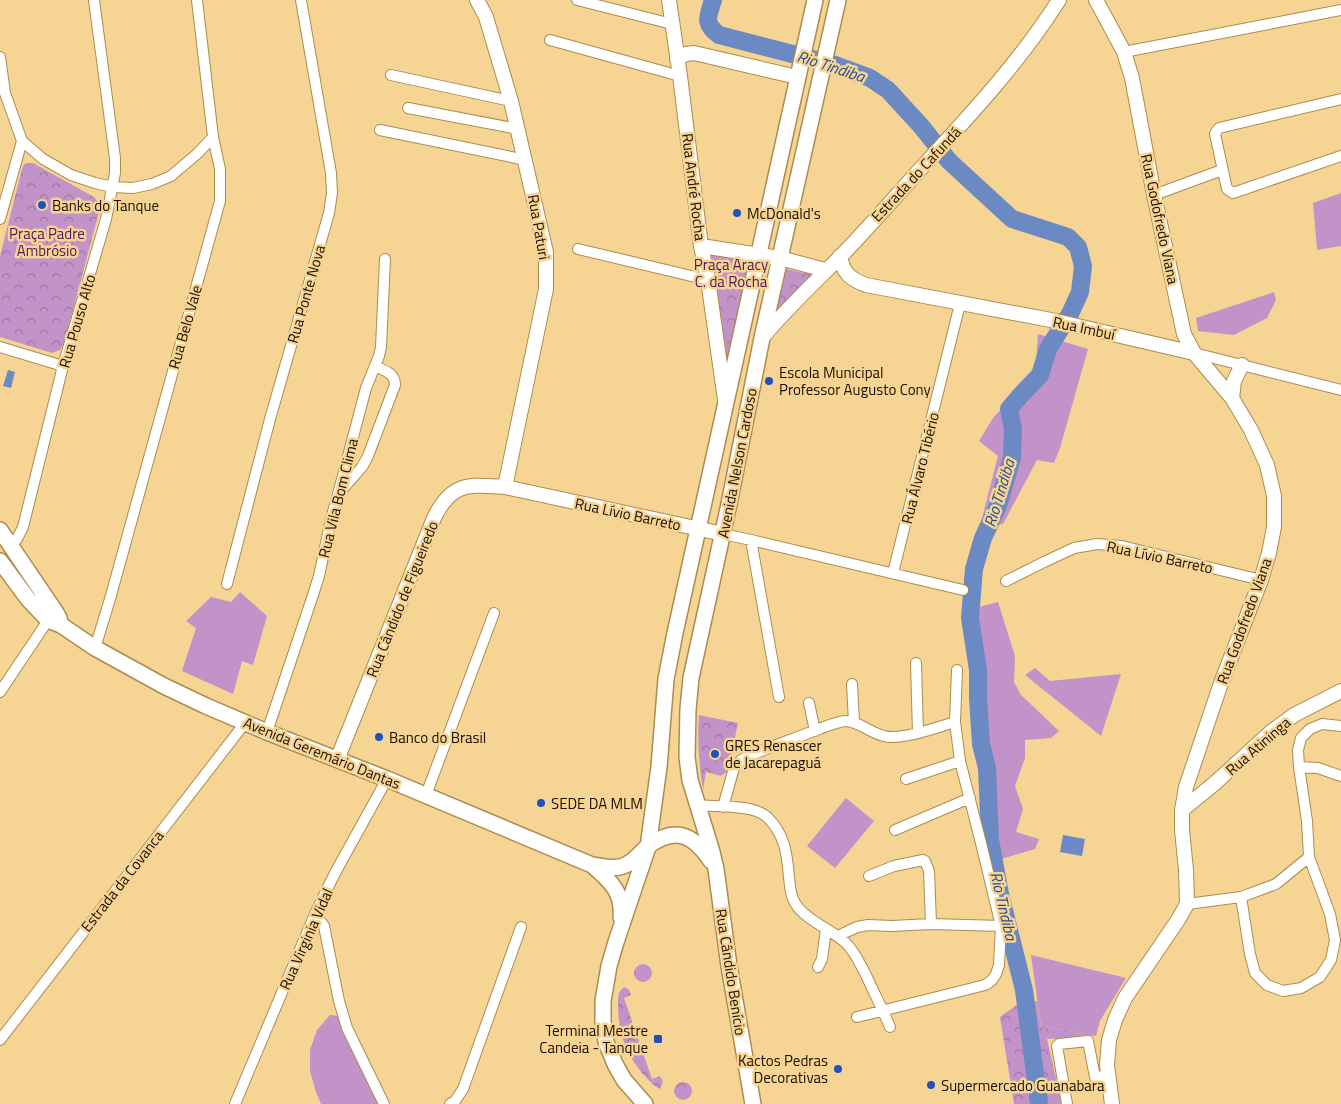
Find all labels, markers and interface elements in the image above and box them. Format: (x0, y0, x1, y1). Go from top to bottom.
water label: Rio Tindiba (794, 44, 869, 89)
street label: Estrada do Cafundá (866, 121, 967, 227)
street label: Rua André Rocha (676, 132, 712, 242)
street label: Rua Godofredo Viana (1135, 152, 1185, 287)
street label: Rua Paturi (522, 192, 556, 262)
place label: Banks do Tanque (52, 194, 159, 217)
marker: Banks do Tanque (36, 199, 48, 211)
place label: McDonald's (747, 202, 821, 225)
marker: McDonald's (731, 207, 743, 219)
park label: Praça Padre Ambrósio (9, 222, 85, 262)
street label: Rua Ponte Nova (281, 242, 331, 346)
park label: Praça Aracy C. da Rocha (694, 253, 768, 293)
street label: Rua Pouso Alto (53, 271, 101, 371)
street label: Rua Belo Vale (162, 282, 208, 372)
street label: Rua Imbuí (1051, 310, 1119, 346)
place label: Escola Municipal Professor Augusto Cony (779, 361, 931, 401)
marker: Escola Municipal Professor Augusto Cony (763, 375, 775, 387)
street label: Avenida Nelson Cardoso (711, 386, 763, 540)
street label: Rua Álvaro Tibério (895, 410, 945, 526)
street label: Rua Vila Bom Clima (312, 435, 364, 560)
water label: Rio Tindiba (977, 455, 1021, 530)
street label: Rua Lívio Barreto (573, 492, 683, 536)
street label: Rua Cândido de Figueiredo (360, 517, 444, 681)
street label: Rua Lívio Barreto (1105, 535, 1215, 579)
street label: Rua Godofredo Viana (1210, 554, 1278, 687)
street label: Avenida Geremário Dantas (240, 711, 404, 795)
street label: Rua Atininga (1220, 711, 1296, 781)
place label: Banco do Brasil (389, 726, 486, 749)
marker: Banco do Brasil (373, 731, 385, 743)
place label: GRES Renascer de Jacarepaguá (725, 734, 822, 774)
marker: GRES Renascer de Jacarepaguá (709, 748, 721, 760)
place label: SEDE DA MLM (551, 792, 643, 815)
marker: SEDE DA MLM (535, 797, 547, 809)
street label: Estrada da Covanca (75, 825, 169, 937)
water label: Rio Tindiba (984, 869, 1024, 944)
street label: Rua Virginia Vidal (273, 884, 339, 994)
street label: Rua Cândido Benício (710, 907, 752, 1037)
place label: Terminal Mestre Candeia - Tanque (539, 1019, 648, 1059)
marker: Terminal Mestre Candeia - Tanque (652, 1033, 664, 1045)
place label: Kactos Pedras Decorativas (738, 1049, 828, 1089)
marker: Kactos Pedras Decorativas (832, 1063, 844, 1075)
place label: Supermercado Guanabara (941, 1074, 1105, 1097)
marker: Supermercado Guanabara (925, 1079, 937, 1091)

